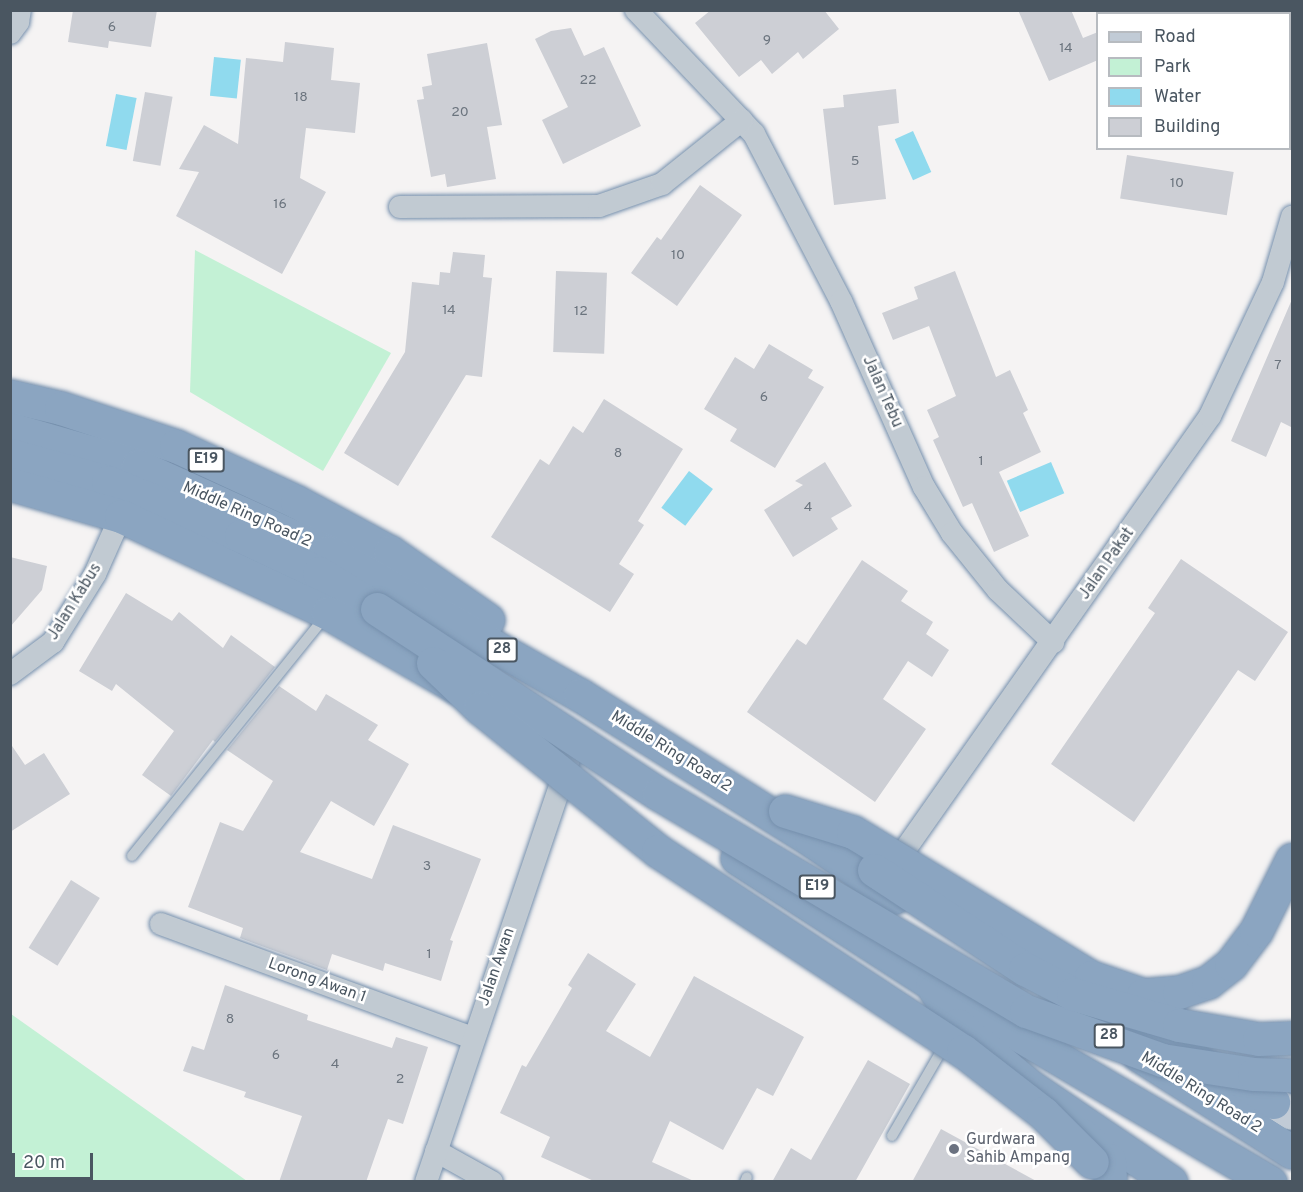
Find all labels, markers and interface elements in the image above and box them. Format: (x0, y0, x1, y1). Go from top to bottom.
legend (1096, 12, 1291, 150)
house number: 6 (108, 20, 116, 36)
text: Road (1154, 26, 1196, 49)
house number: 9 (763, 33, 771, 49)
house number: 14 (1059, 41, 1073, 57)
text: Park (1154, 56, 1191, 79)
house number: 22 (579, 73, 597, 89)
text: Water (1154, 86, 1201, 109)
house number: 18 (294, 90, 308, 106)
house number: 20 (451, 105, 469, 121)
text: Building (1154, 116, 1220, 139)
house number: 5 (851, 154, 859, 170)
house number: 10 (1170, 176, 1184, 192)
house number: 16 (273, 197, 287, 213)
house number: 10 (671, 248, 685, 264)
house number: 14 (442, 303, 456, 319)
house number: 12 (574, 304, 588, 320)
street label: Jalan Tebu (858, 353, 906, 431)
house number: 7 (1274, 358, 1282, 374)
house number: 6 (760, 390, 768, 406)
house number: 8 (614, 446, 622, 462)
road number: E19 (186, 448, 226, 472)
house number: 1 (978, 454, 984, 470)
street label: Middle Ring Road 2 (180, 478, 314, 552)
house number: 4 (804, 500, 812, 516)
street label: Jalan Pakat (1075, 524, 1139, 604)
street label: Jalan Kabus (44, 560, 106, 644)
road number: 28 (486, 638, 518, 662)
street label: Middle Ring Road 2 (607, 707, 735, 797)
house number: 3 (423, 859, 431, 875)
road number: E19 (798, 875, 836, 899)
street label: Jalan Awan (475, 925, 519, 1009)
house number: 1 (426, 947, 432, 963)
street label: Lorong Awan 1 (265, 954, 369, 1008)
house number: 8 (226, 1012, 234, 1028)
road number: 28 (1092, 1024, 1126, 1048)
house number: 6 (272, 1048, 280, 1064)
street label: Middle Ring Road 2 (1137, 1048, 1265, 1138)
house number: 4 (331, 1057, 339, 1073)
house number: 2 (396, 1072, 404, 1088)
place label: Gurdwara Sahib Ampang (966, 1130, 1071, 1168)
scale bar (15, 1141, 96, 1179)
marker: Gurdwara Sahib Ampang (947, 1142, 961, 1156)
text: 20 m (23, 1152, 65, 1175)

